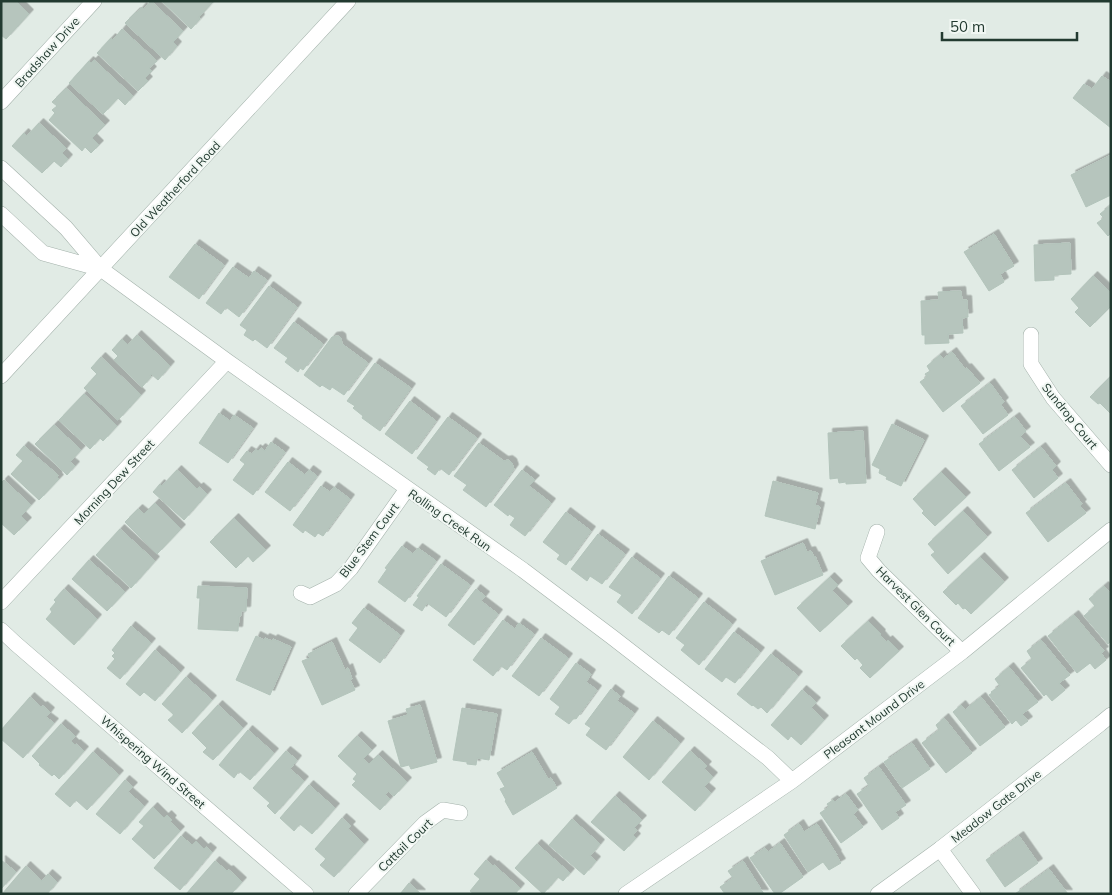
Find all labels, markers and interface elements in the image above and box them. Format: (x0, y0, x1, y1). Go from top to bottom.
scale bar (942, 10, 1077, 42)
street label: Bradshaw Drive (11, 14, 83, 90)
text: 50 m (950, 17, 985, 36)
street label: Old Weatherford Road (127, 138, 223, 240)
street label: Sundrop Court (1039, 380, 1101, 452)
street label: Morning Dew Street (71, 436, 157, 528)
street label: Rolling Creek Run (406, 486, 494, 554)
street label: Blue Stem Court (336, 500, 402, 580)
street label: Harvest Glen Court (873, 563, 959, 649)
street label: Pleasant Mound Drive (821, 676, 927, 762)
street label: Whispering Wind Street (97, 712, 209, 812)
street label: Meadow Gate Drive (948, 766, 1044, 846)
street label: Cattail Court (375, 815, 435, 875)

